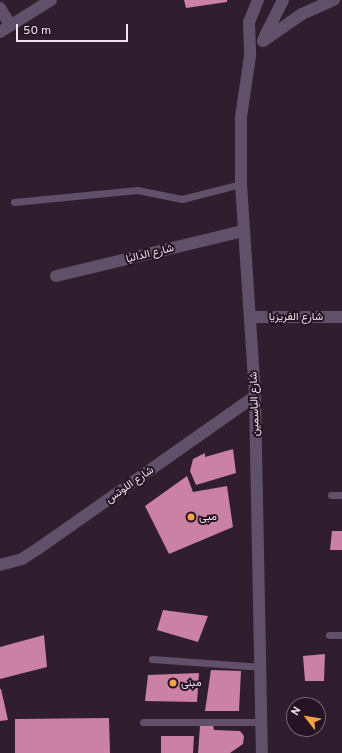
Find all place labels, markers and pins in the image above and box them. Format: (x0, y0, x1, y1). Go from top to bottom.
place label: مبى (199, 510, 217, 524)
marker: مبى (186, 512, 196, 522)
place label: مبنى (181, 676, 202, 690)
marker: مبنى (168, 678, 178, 688)

